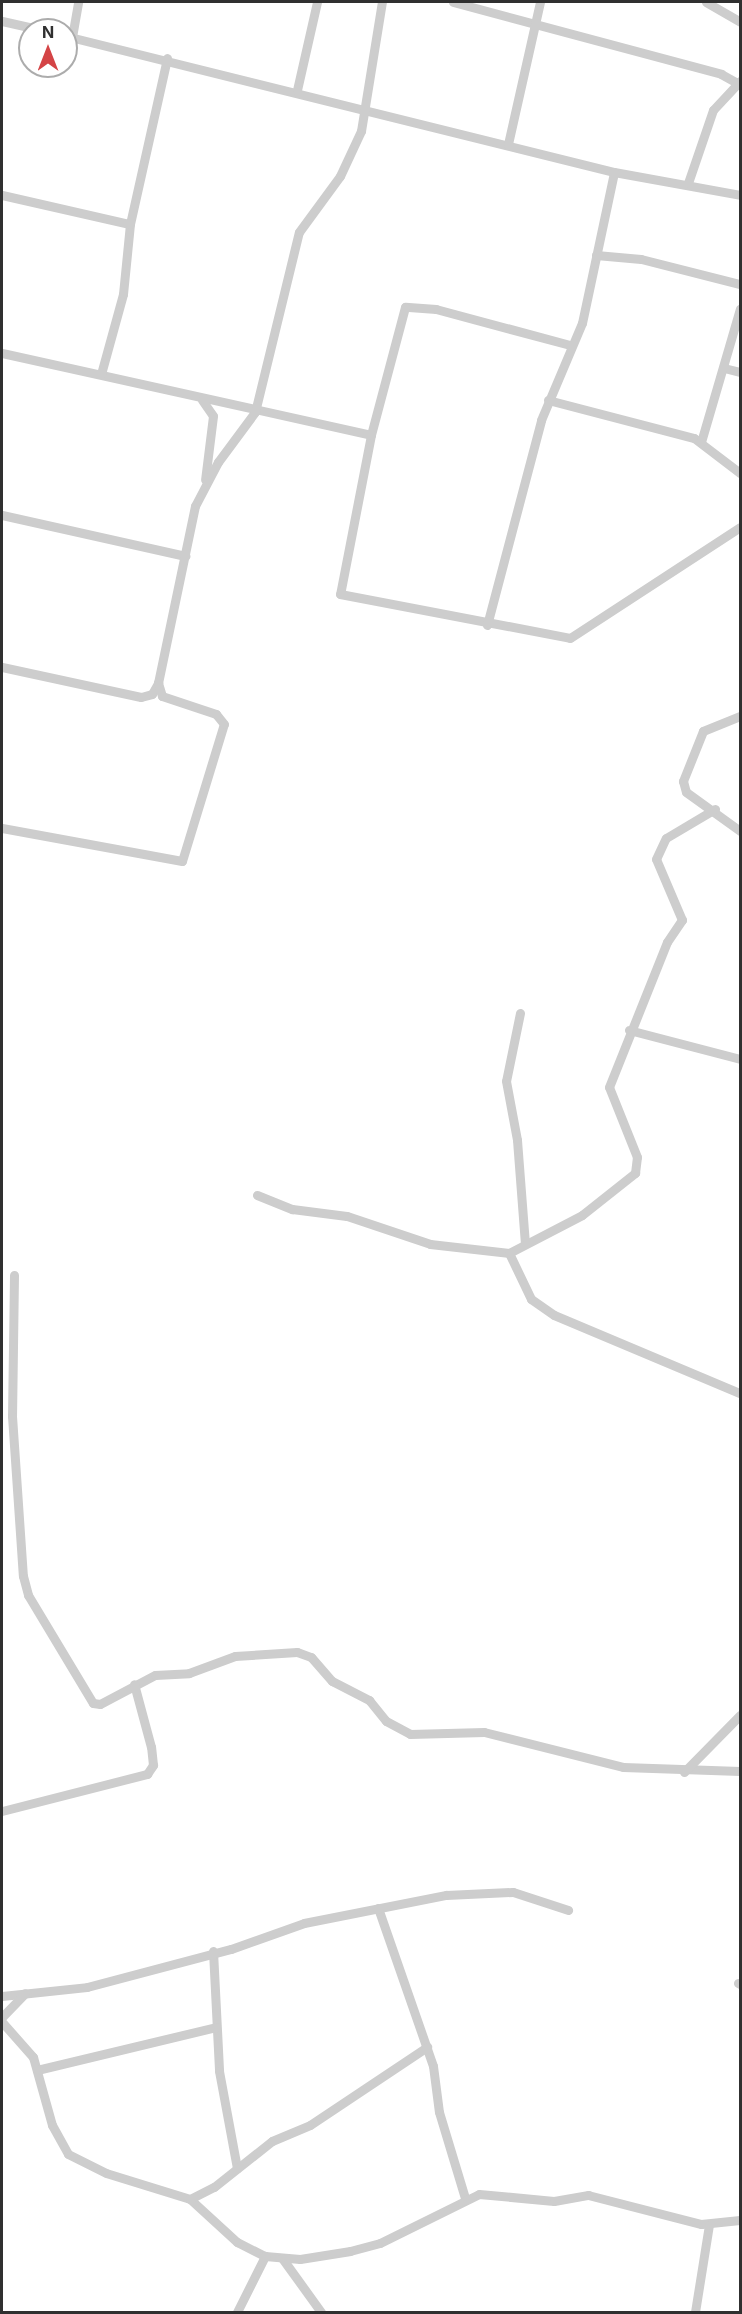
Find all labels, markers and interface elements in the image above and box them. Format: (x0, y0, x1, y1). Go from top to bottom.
north arrow (18, 18, 78, 78)
text: N (42, 22, 54, 42)

